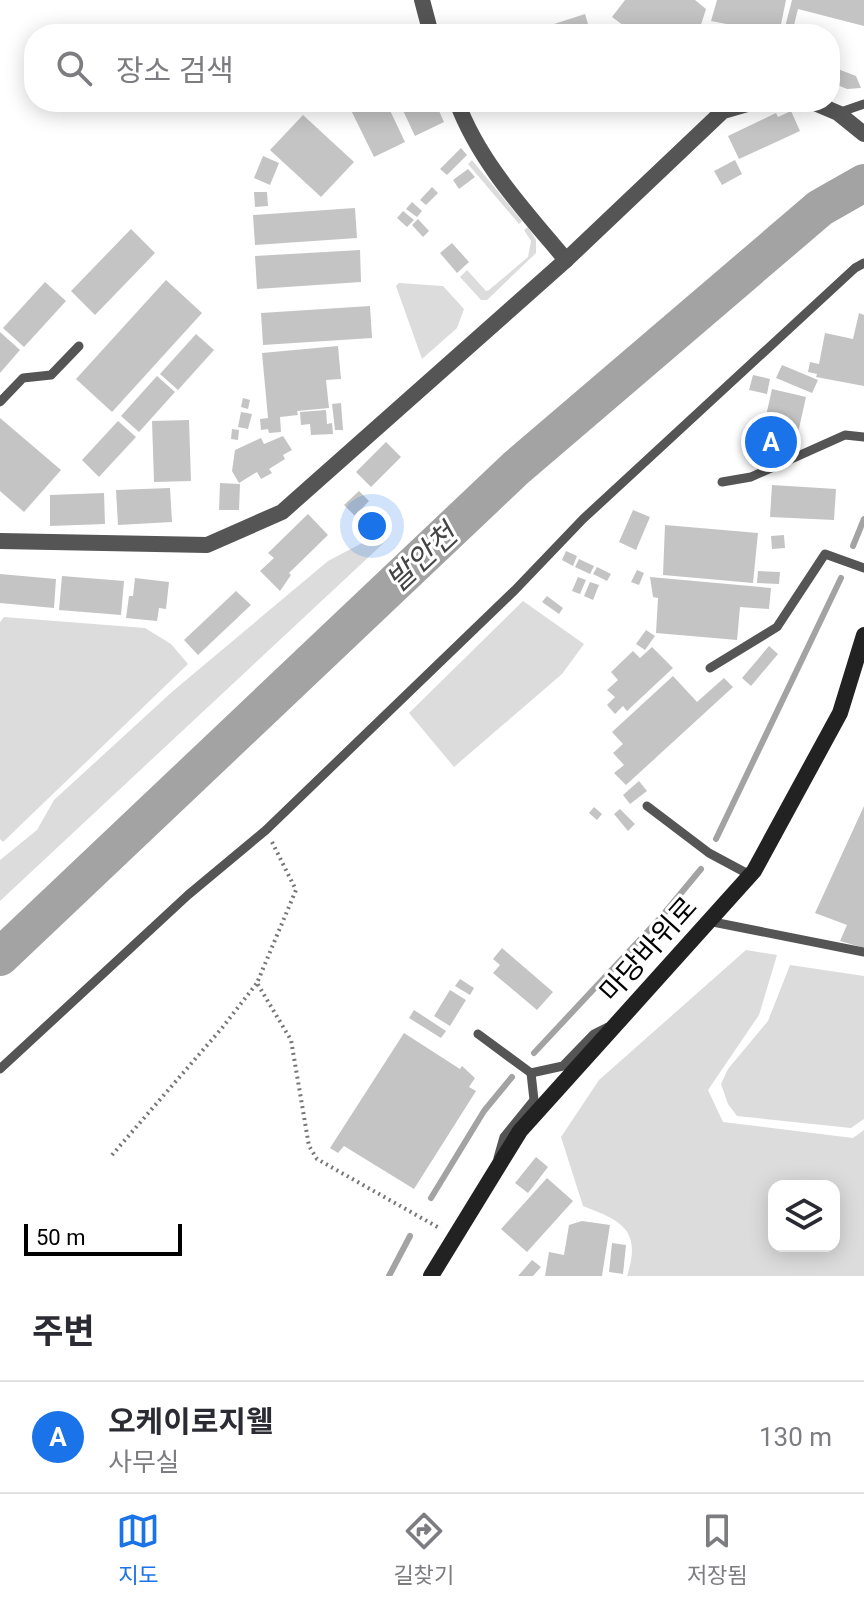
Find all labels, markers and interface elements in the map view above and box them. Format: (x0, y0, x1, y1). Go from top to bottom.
search box (24, 24, 840, 112)
icon: search (52, 46, 96, 90)
text: 장소 검색 (116, 53, 234, 88)
pin: A (745, 412, 797, 472)
your location (352, 506, 392, 546)
water label: 발안천 (379, 514, 466, 599)
street label: 마당바위로 (593, 890, 704, 1008)
map controls (768, 1180, 840, 1252)
button: layers (768, 1180, 840, 1252)
scale bar (24, 1220, 182, 1256)
text: 50 m (36, 1225, 85, 1250)
text: 주변 (32, 1311, 95, 1351)
text: 오케이로지웰 (108, 1404, 274, 1439)
text: A (49, 1422, 67, 1452)
text: 130 m (759, 1422, 832, 1452)
text: 사무실 (108, 1447, 180, 1477)
tab: 지도 (116, 1509, 160, 1589)
tab: 길찾기 (393, 1509, 454, 1589)
tab: 저장됨 (687, 1509, 748, 1589)

